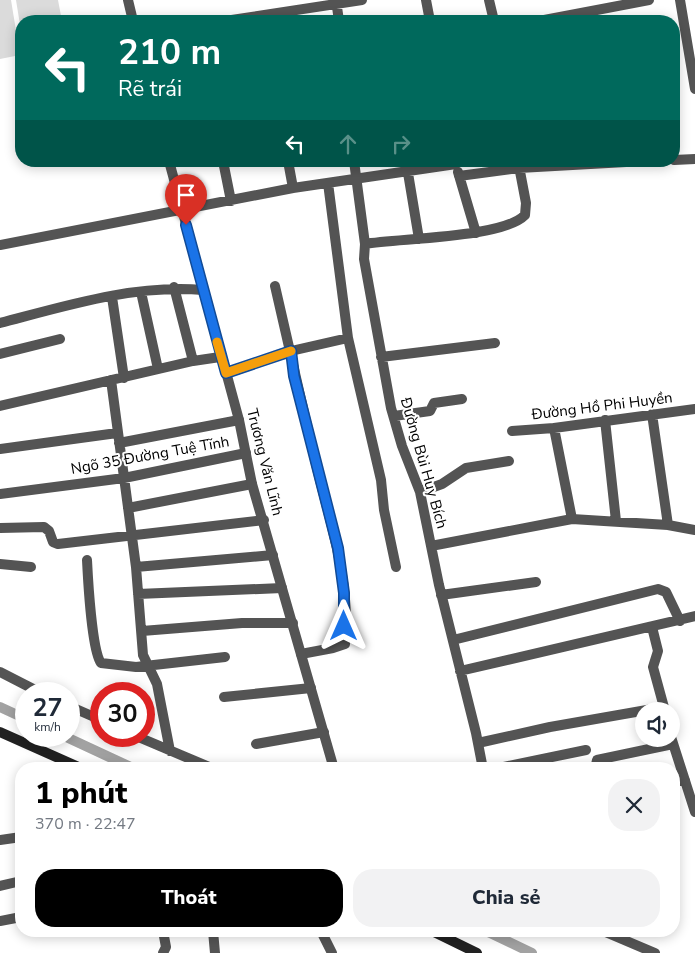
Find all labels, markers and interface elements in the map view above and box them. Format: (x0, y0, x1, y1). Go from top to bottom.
text: 210 m (118, 29, 221, 76)
icon: left (35, 35, 100, 100)
text: Rẽ trái (118, 74, 182, 104)
icon: left (281, 130, 309, 158)
icon: ahead (334, 130, 362, 158)
icon: right (387, 130, 415, 158)
pin (165, 174, 207, 225)
icon: arrive (172, 181, 200, 209)
street label: Đường Hồ Phi Huyền (529, 387, 674, 425)
street label: Đường Bùi Huy Bích (395, 394, 452, 531)
street label: Trương Văn Lĩnh (242, 406, 288, 518)
street label: Ngõ 35 Đường Tuệ Tĩnh (69, 431, 231, 479)
position arrow (317, 599, 369, 651)
speed limit sign: 30 (90, 682, 155, 747)
text: 27 (32, 691, 63, 725)
map controls (635, 702, 680, 747)
button: sound (635, 702, 680, 747)
text: km/h (34, 719, 61, 735)
text: 1 phút (35, 773, 127, 814)
button: close (608, 779, 660, 831)
text: 370 m · 22:47 (35, 813, 136, 835)
button: Thoát (35, 869, 343, 927)
button: Chia sẻ (353, 869, 660, 927)

